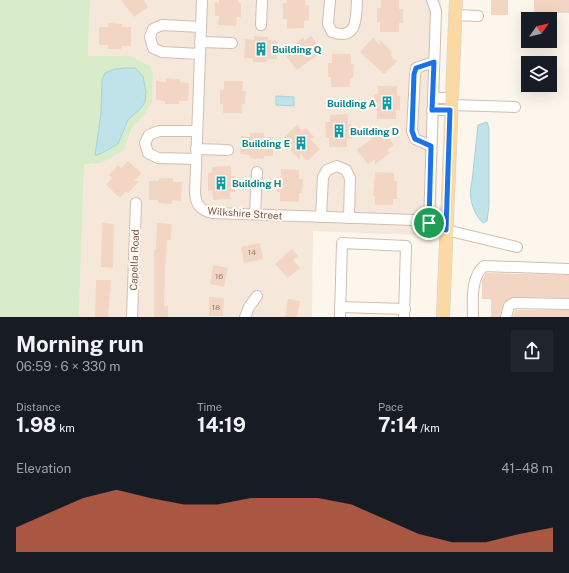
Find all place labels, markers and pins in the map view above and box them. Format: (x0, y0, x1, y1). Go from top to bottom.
building icon: Building Q (253, 41, 269, 57)
place label: Building Q (272, 43, 322, 55)
building icon: Building A (379, 95, 395, 111)
place label: Building A (327, 97, 376, 109)
building icon: Building D (331, 123, 347, 139)
place label: Building D (350, 125, 399, 137)
building icon: Building E (293, 135, 309, 151)
place label: Building E (242, 137, 290, 149)
building icon: Building H (213, 175, 229, 191)
place label: Building H (232, 177, 282, 189)
pin (412, 206, 446, 240)

